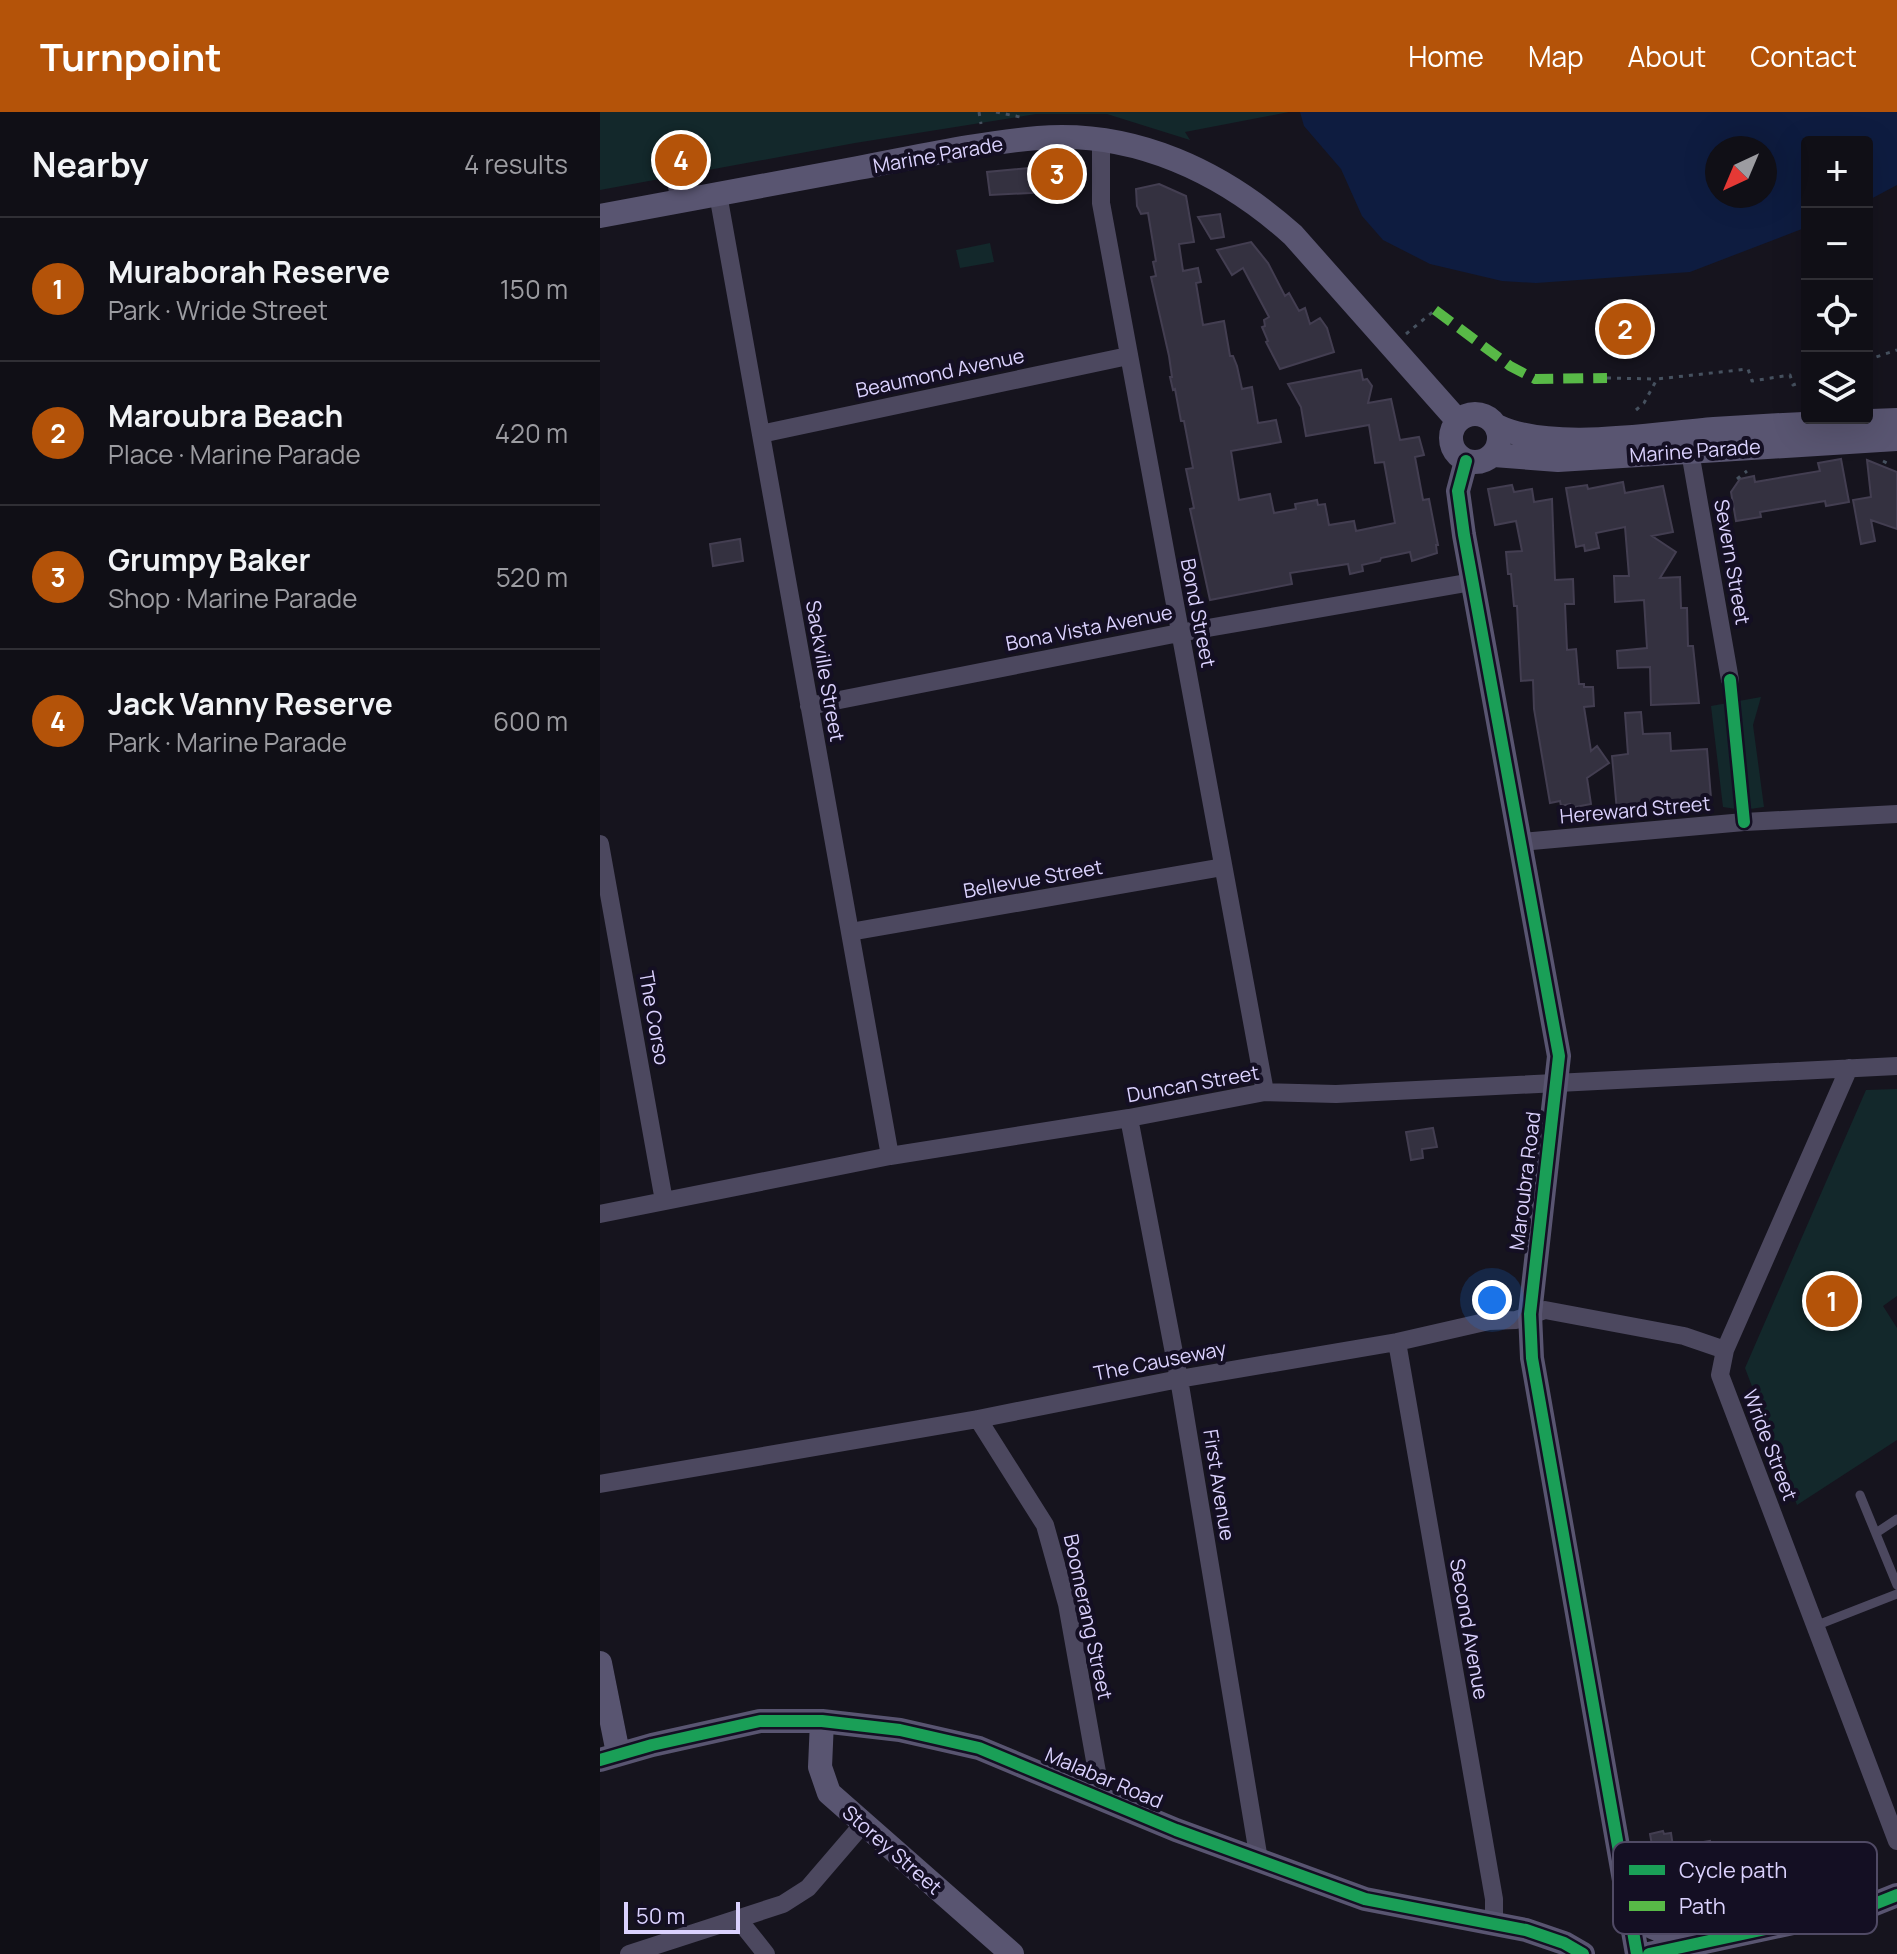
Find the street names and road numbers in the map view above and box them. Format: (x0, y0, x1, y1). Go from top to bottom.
street label: Marine Parade (871, 130, 1005, 179)
street label: Beaumond Avenue (853, 341, 1027, 404)
street label: Marine Parade (1628, 432, 1761, 469)
street label: Severn Street (1708, 497, 1757, 627)
street label: Bond Street (1175, 556, 1222, 670)
street label: Sackville Street (800, 598, 851, 744)
street label: Bona Vista Avenue (1003, 598, 1175, 657)
street label: Hereward Street (1558, 789, 1711, 830)
street label: Bellevue Street (961, 853, 1105, 904)
street label: The Corso (633, 969, 676, 1067)
street label: Duncan Street (1125, 1059, 1261, 1108)
street label: Maroubra Road (1503, 1110, 1546, 1252)
street label: The Causeway (1091, 1334, 1229, 1387)
street label: Wride Street (1737, 1385, 1804, 1504)
street label: First Avenue (1197, 1427, 1242, 1543)
street label: Boomerang Street (1058, 1531, 1119, 1702)
street label: Second Avenue (1444, 1556, 1495, 1702)
street label: Malabar Road (1041, 1741, 1167, 1814)
street label: Storey Street (837, 1799, 948, 1900)

